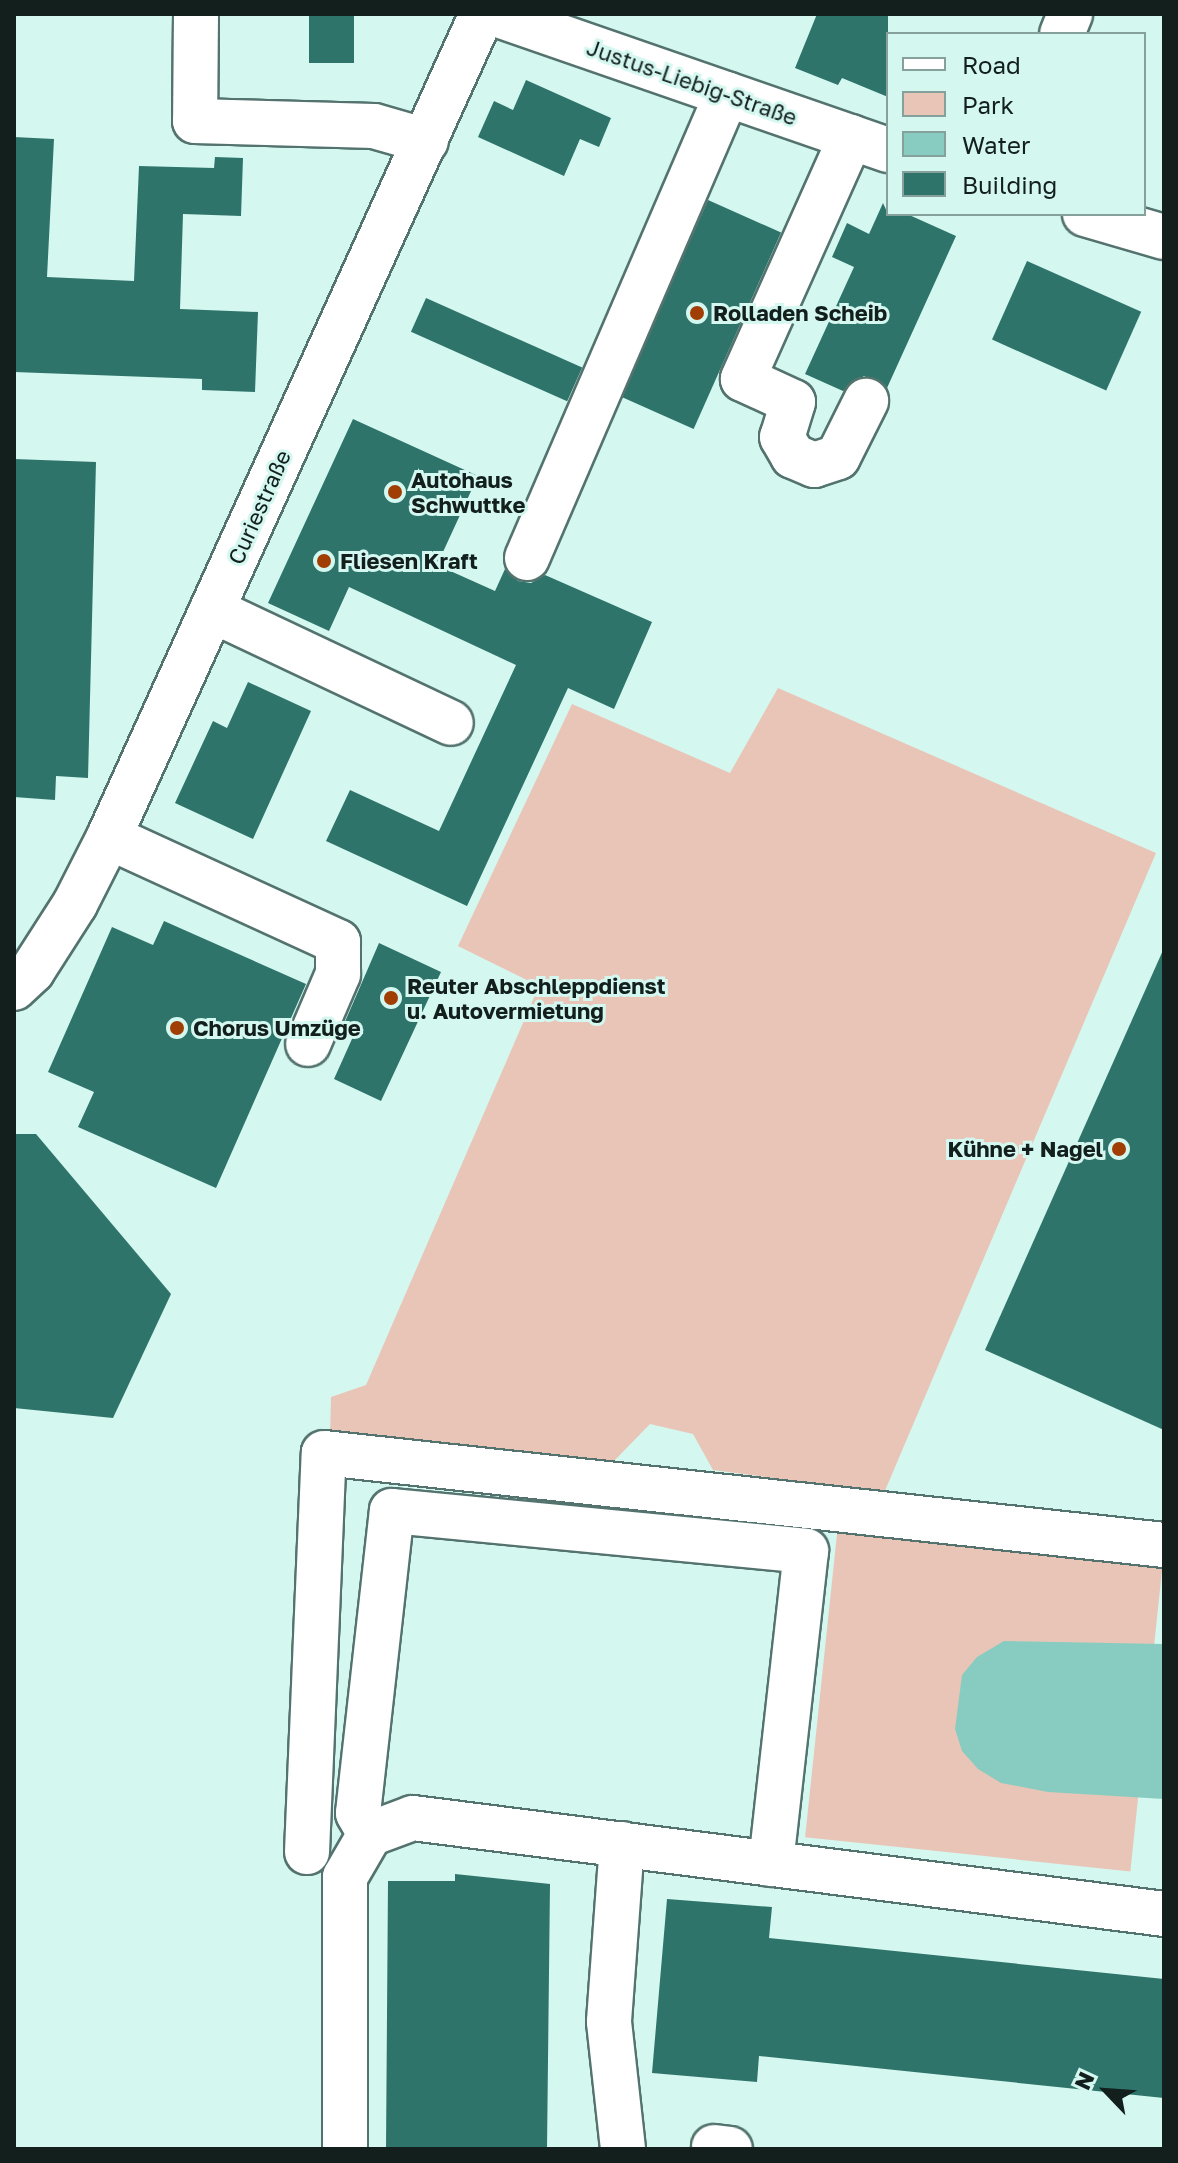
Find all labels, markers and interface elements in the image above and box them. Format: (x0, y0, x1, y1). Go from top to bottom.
legend (886, 32, 1146, 216)
street label: Justus-Liebig-Straße (583, 34, 801, 130)
text: Road (962, 50, 1021, 79)
text: Park (962, 90, 1014, 119)
text: Water (962, 130, 1030, 159)
text: Building (962, 170, 1057, 199)
place label: Rolladen Scheib (713, 300, 887, 326)
marker: Rolladen Scheib (688, 304, 706, 322)
street label: Curiestraße (222, 446, 296, 568)
place label: Autohaus Schwuttke (411, 466, 526, 518)
marker: Autohaus Schwuttke (386, 483, 404, 501)
place label: Fliesen Kraft (340, 548, 478, 574)
marker: Fliesen Kraft (315, 552, 333, 570)
place label: Reuter Abschleppdienst u. Autovermietung (407, 972, 665, 1024)
marker: Reuter Abschleppdienst u. Autovermietung (382, 989, 400, 1007)
place label: Chorus Umzüge (193, 1015, 361, 1041)
marker: Chorus Umzüge (168, 1019, 186, 1037)
place label: Kühne + Nagel (948, 1136, 1103, 1162)
marker: Kühne + Nagel (1110, 1140, 1128, 1158)
north arrow (1066, 2051, 1146, 2131)
text: N (1068, 2067, 1100, 2094)

